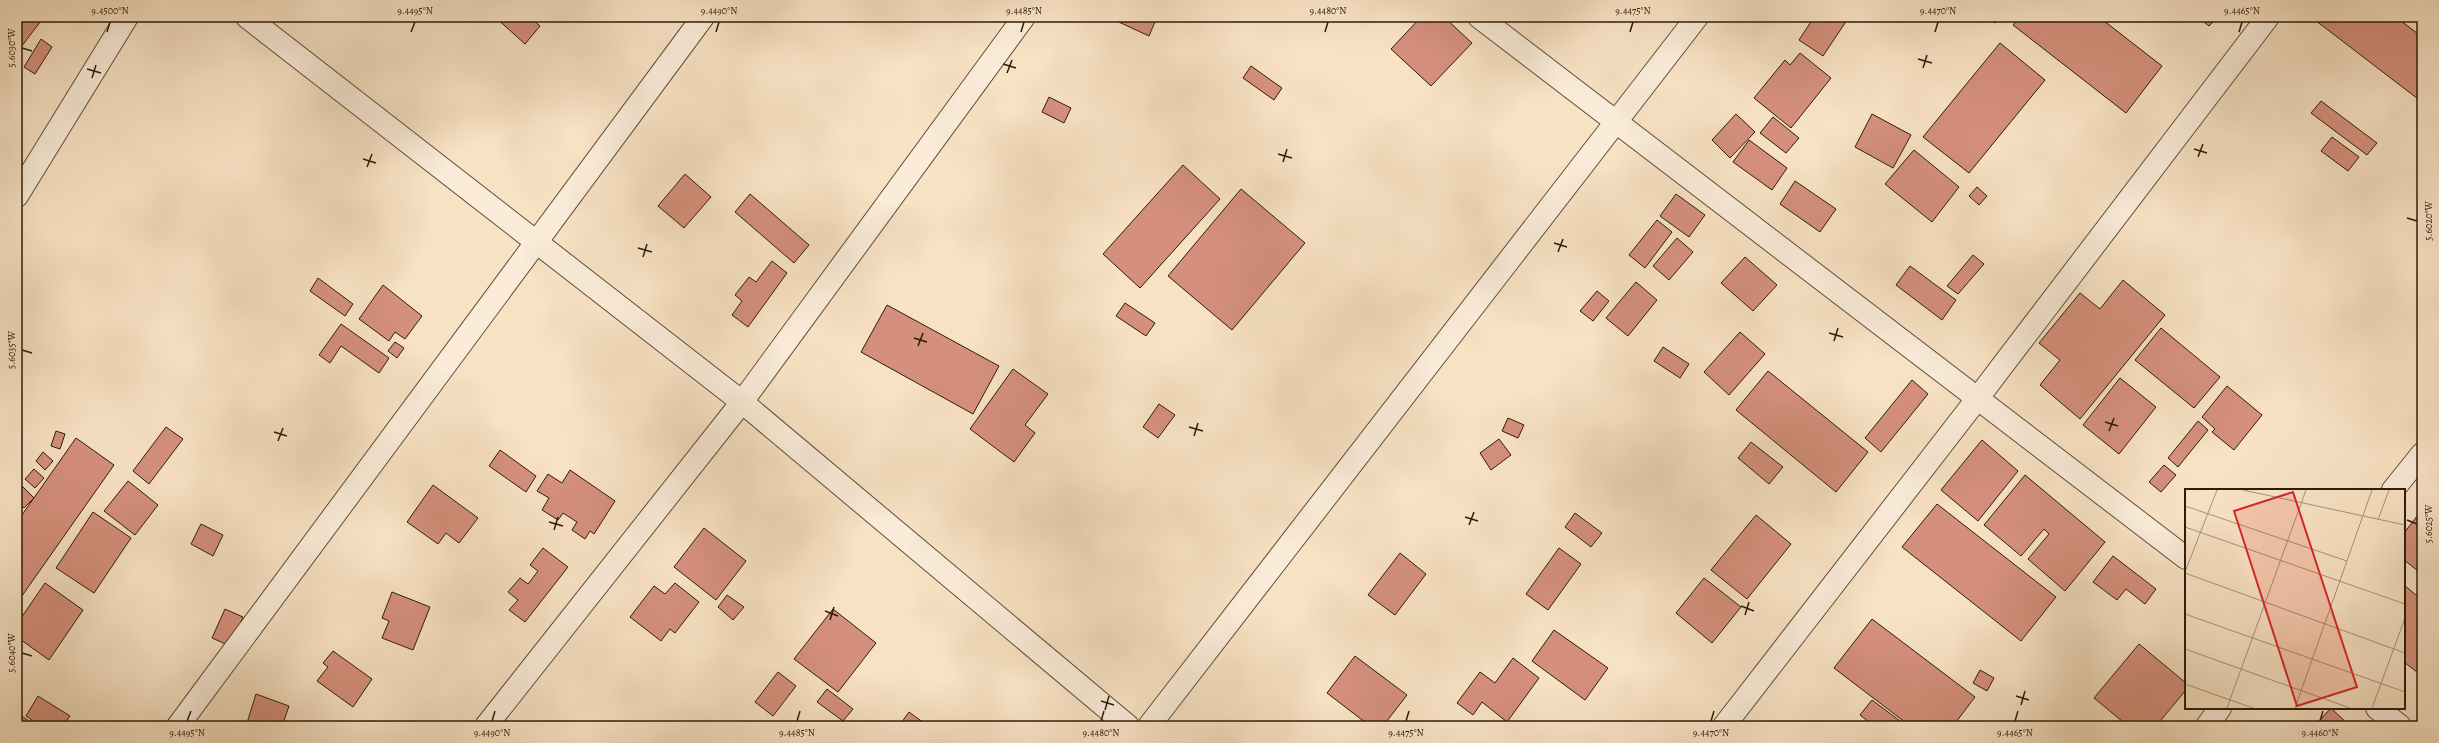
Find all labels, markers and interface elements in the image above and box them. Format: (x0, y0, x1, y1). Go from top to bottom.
text: 9.4500°N (91, 4, 129, 17)
text: 9.4495°N (397, 4, 433, 17)
text: 9.4490°N (701, 4, 737, 17)
text: 9.4485°N (1006, 4, 1042, 17)
text: 9.4480°N (1309, 4, 1347, 17)
text: 9.4475°N (1615, 4, 1651, 17)
text: 9.4470°N (1920, 4, 1956, 17)
text: 9.4465°N (2224, 4, 2260, 17)
text: 5.6030°W (5, 28, 18, 68)
text: 5.6020°W (2422, 200, 2435, 241)
text: 5.6035°W (5, 330, 18, 369)
inset map (2185, 489, 2405, 709)
text: 5.6025°W (2422, 504, 2435, 543)
text: 5.6040°W (5, 633, 18, 673)
text: 9.4495°N (169, 726, 205, 739)
text: 9.4490°N (474, 726, 510, 739)
text: 9.4485°N (779, 726, 815, 739)
text: 9.4480°N (1082, 726, 1120, 739)
text: 9.4475°N (1388, 726, 1424, 739)
text: 9.4470°N (1693, 726, 1729, 739)
text: 9.4465°N (1997, 726, 2033, 739)
text: 9.4460°N (2302, 726, 2338, 739)

